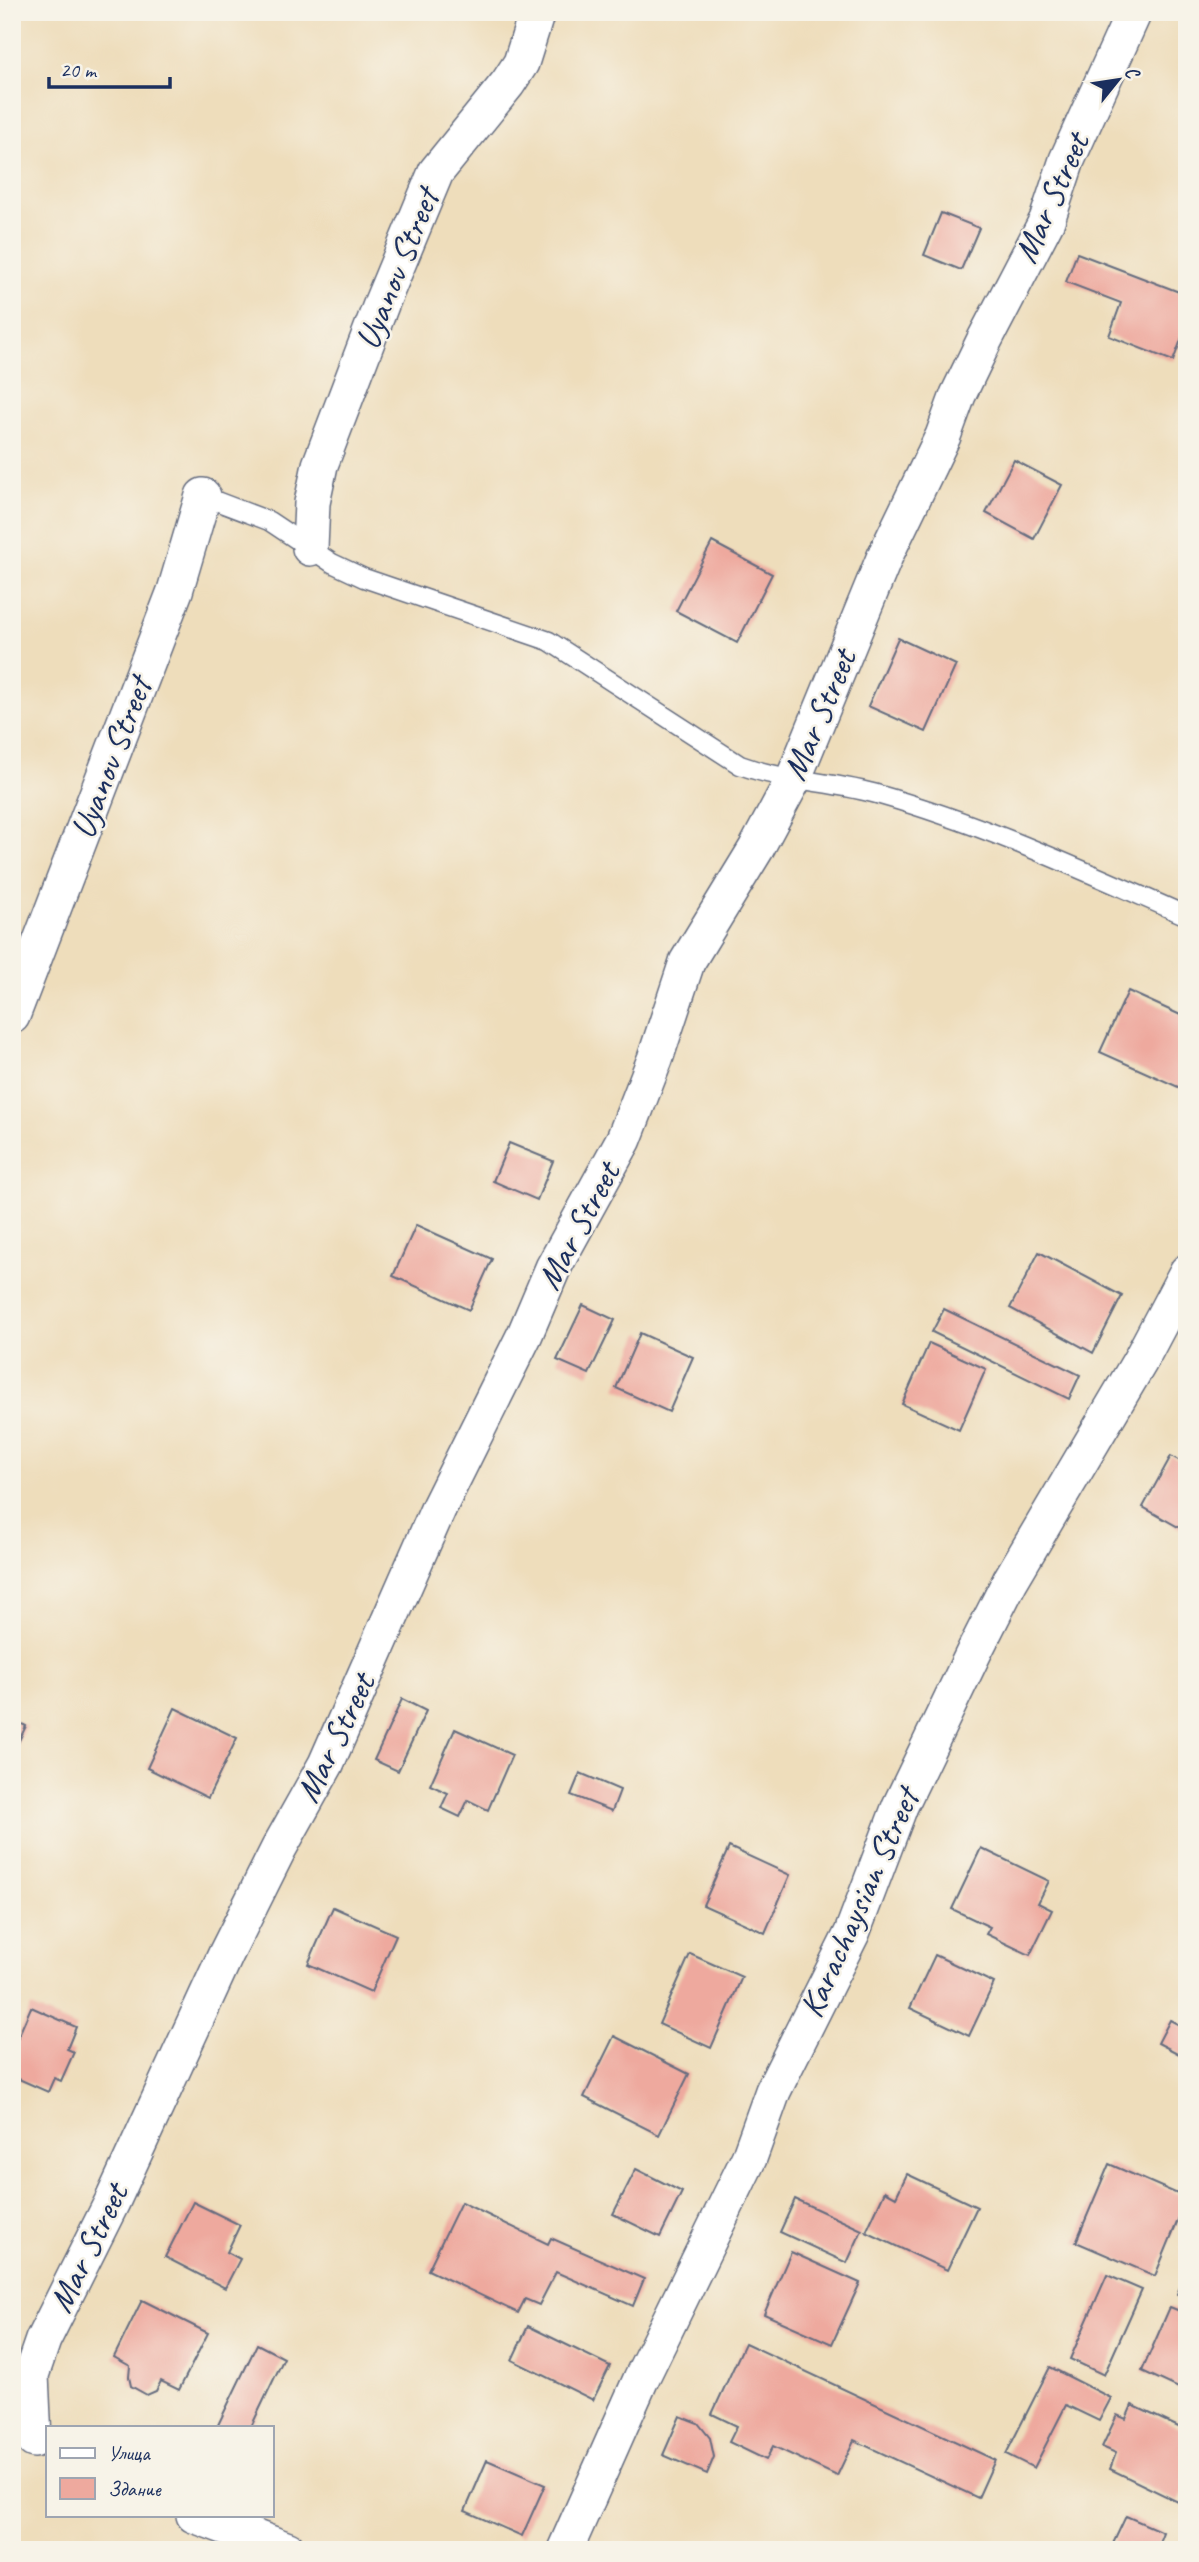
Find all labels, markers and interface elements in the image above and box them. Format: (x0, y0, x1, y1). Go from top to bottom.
scale bar (49, 46, 170, 90)
north arrow (1084, 46, 1154, 116)
text: 20 m (60, 57, 98, 83)
text: С (1119, 62, 1146, 84)
street label: Mar Street (1003, 123, 1101, 270)
street label: Uyanov Street (345, 178, 451, 356)
street label: Mar Street (772, 640, 868, 787)
street label: Uyanov Street (60, 667, 164, 845)
street label: Mar Street (526, 1152, 632, 1297)
street label: Mar Street (285, 1663, 387, 1809)
street label: Karachaysian Street (789, 1778, 931, 2024)
street label: Mar Street (38, 2173, 140, 2319)
legend (46, 2426, 273, 2516)
text: Улица (108, 2440, 151, 2466)
text: Здание (108, 2476, 162, 2502)

